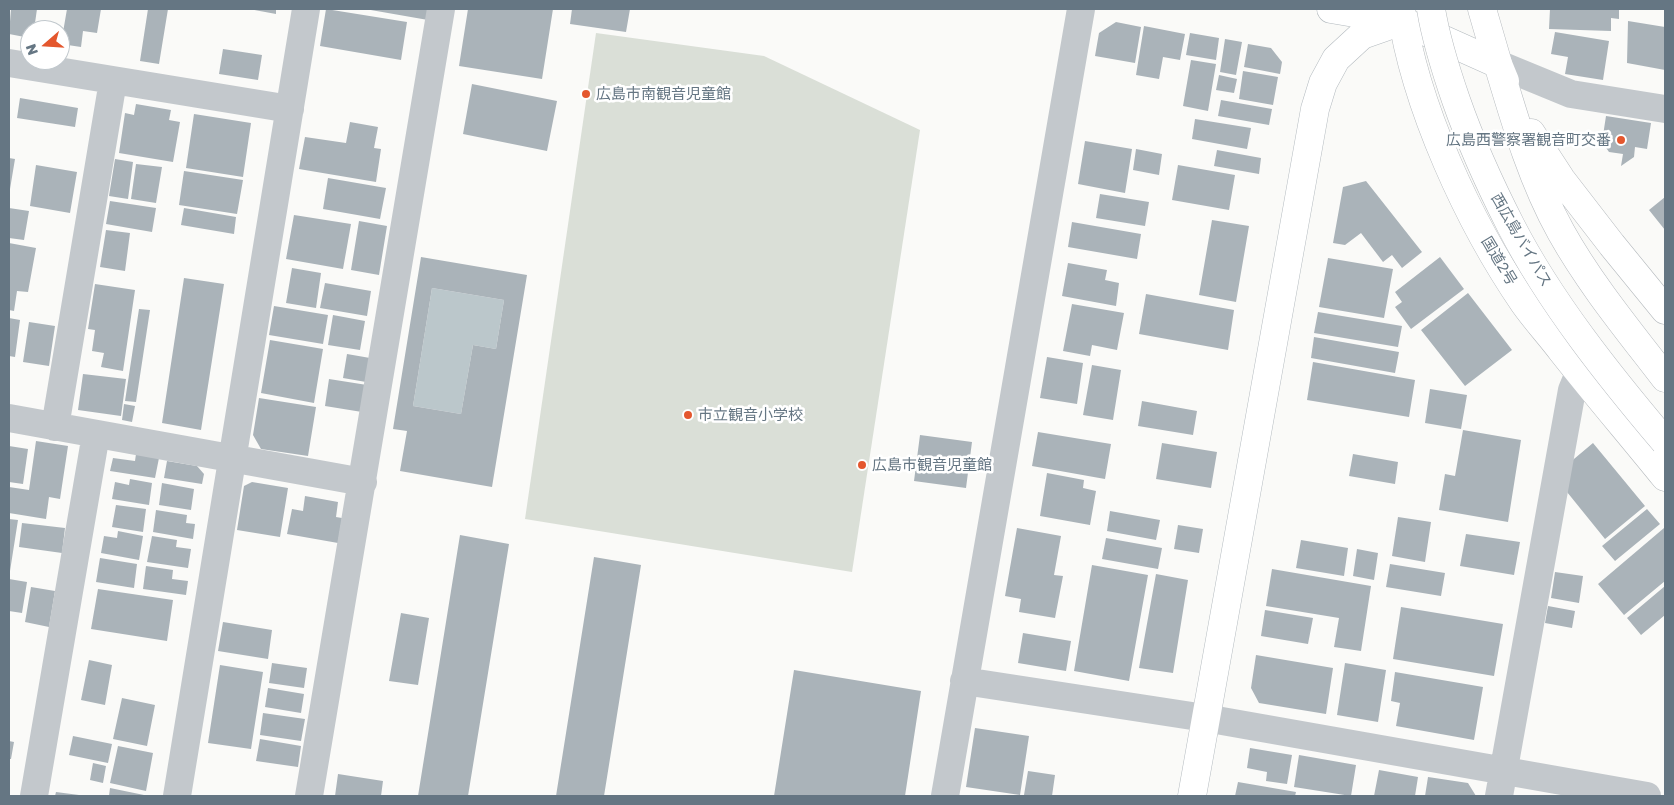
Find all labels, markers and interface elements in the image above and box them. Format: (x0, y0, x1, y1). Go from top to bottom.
north arrow (20, 20, 70, 70)
text: N (22, 42, 41, 58)
place label: 広島市南観音児童館 (596, 85, 731, 103)
marker: 広島市南観音児童館 (580, 88, 592, 100)
place label: 広島西警察署観音町交番 (1446, 131, 1611, 149)
marker: 広島西警察署観音町交番 (1615, 134, 1627, 146)
street label: 西広島バイパス (1487, 190, 1555, 290)
street label: 国道2号 (1477, 233, 1521, 289)
place label: 市立観音小学校 (698, 406, 803, 424)
marker: 市立観音小学校 (682, 409, 694, 421)
place label: 広島市観音児童館 (872, 456, 992, 474)
marker: 広島市観音児童館 (856, 459, 868, 471)

